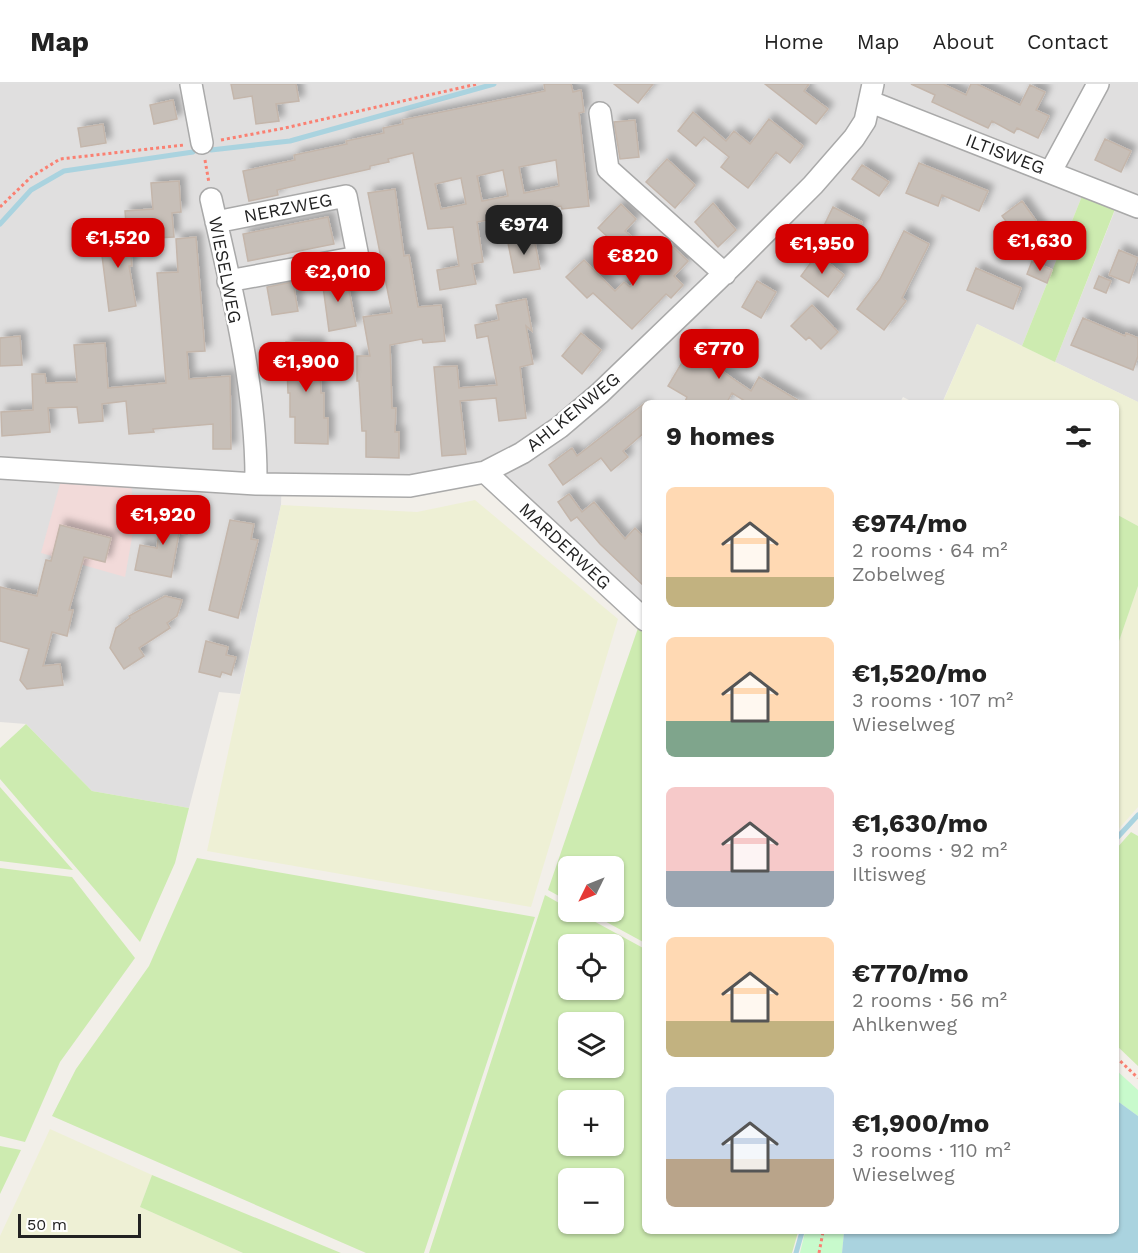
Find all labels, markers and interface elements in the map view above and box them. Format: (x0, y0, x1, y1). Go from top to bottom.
text: Map (30, 25, 89, 58)
text: Home (764, 29, 824, 54)
text: Map (857, 29, 900, 54)
text: About (933, 29, 994, 54)
text: Contact (1027, 29, 1108, 54)
street label: ILTISWEG (963, 129, 1048, 178)
street label: NERZWEG (242, 189, 334, 226)
pin: €974 (488, 205, 560, 256)
text: €974 (499, 212, 549, 236)
street label: WIESELWEG (205, 215, 246, 325)
pin: €1,520 (69, 218, 167, 269)
pin: €1,630 (991, 221, 1089, 272)
pin: €1,950 (773, 224, 871, 275)
text: €1,520 (86, 225, 150, 249)
text: €1,630 (1007, 228, 1073, 252)
text: €1,950 (789, 231, 855, 255)
pin: €820 (597, 236, 669, 287)
text: €820 (607, 243, 659, 267)
pin: €2,010 (289, 252, 387, 303)
text: €2,010 (305, 259, 371, 283)
pin: €770 (683, 329, 755, 380)
text: €770 (694, 336, 744, 360)
pin: €1,900 (257, 342, 355, 393)
text: €1,900 (273, 349, 339, 373)
street label: AHLKENWEG (522, 368, 624, 456)
icon: filters (1062, 420, 1095, 453)
text: 9 homes (666, 421, 775, 451)
pin: €1,920 (114, 495, 212, 546)
street label: MARDERWEG (515, 498, 615, 593)
text: €1,920 (130, 502, 196, 526)
text: €974/mo (852, 508, 967, 538)
icon: home (714, 511, 786, 583)
text: 2 rooms · 64 m² (852, 538, 1008, 562)
text: Zobelweg (852, 562, 945, 586)
text: €1,520/mo (852, 658, 987, 688)
icon: home (714, 661, 786, 733)
text: 3 rooms · 107 m² (852, 688, 1013, 712)
text: Wieselweg (852, 712, 955, 736)
text: €1,630/mo (852, 808, 988, 838)
icon: home (714, 811, 786, 883)
text: 3 rooms · 92 m² (852, 838, 1007, 862)
north arrow (558, 856, 624, 922)
map controls (558, 856, 624, 1234)
text: Iltisweg (852, 862, 926, 886)
button: locate (558, 934, 624, 1000)
text: €770/mo (852, 958, 969, 988)
icon: home (714, 961, 786, 1033)
text: 2 rooms · 56 m² (852, 988, 1007, 1012)
button: layers (558, 1012, 624, 1078)
text: Ahlkenweg (852, 1012, 957, 1036)
button: + (558, 1090, 624, 1156)
text: €1,900/mo (852, 1108, 989, 1138)
icon: home (714, 1111, 786, 1183)
text: 3 rooms · 110 m² (852, 1138, 1011, 1162)
text: Wieselweg (852, 1162, 955, 1186)
button: − (558, 1168, 624, 1234)
scale bar (18, 1211, 141, 1238)
text: 50 m (27, 1215, 67, 1234)

